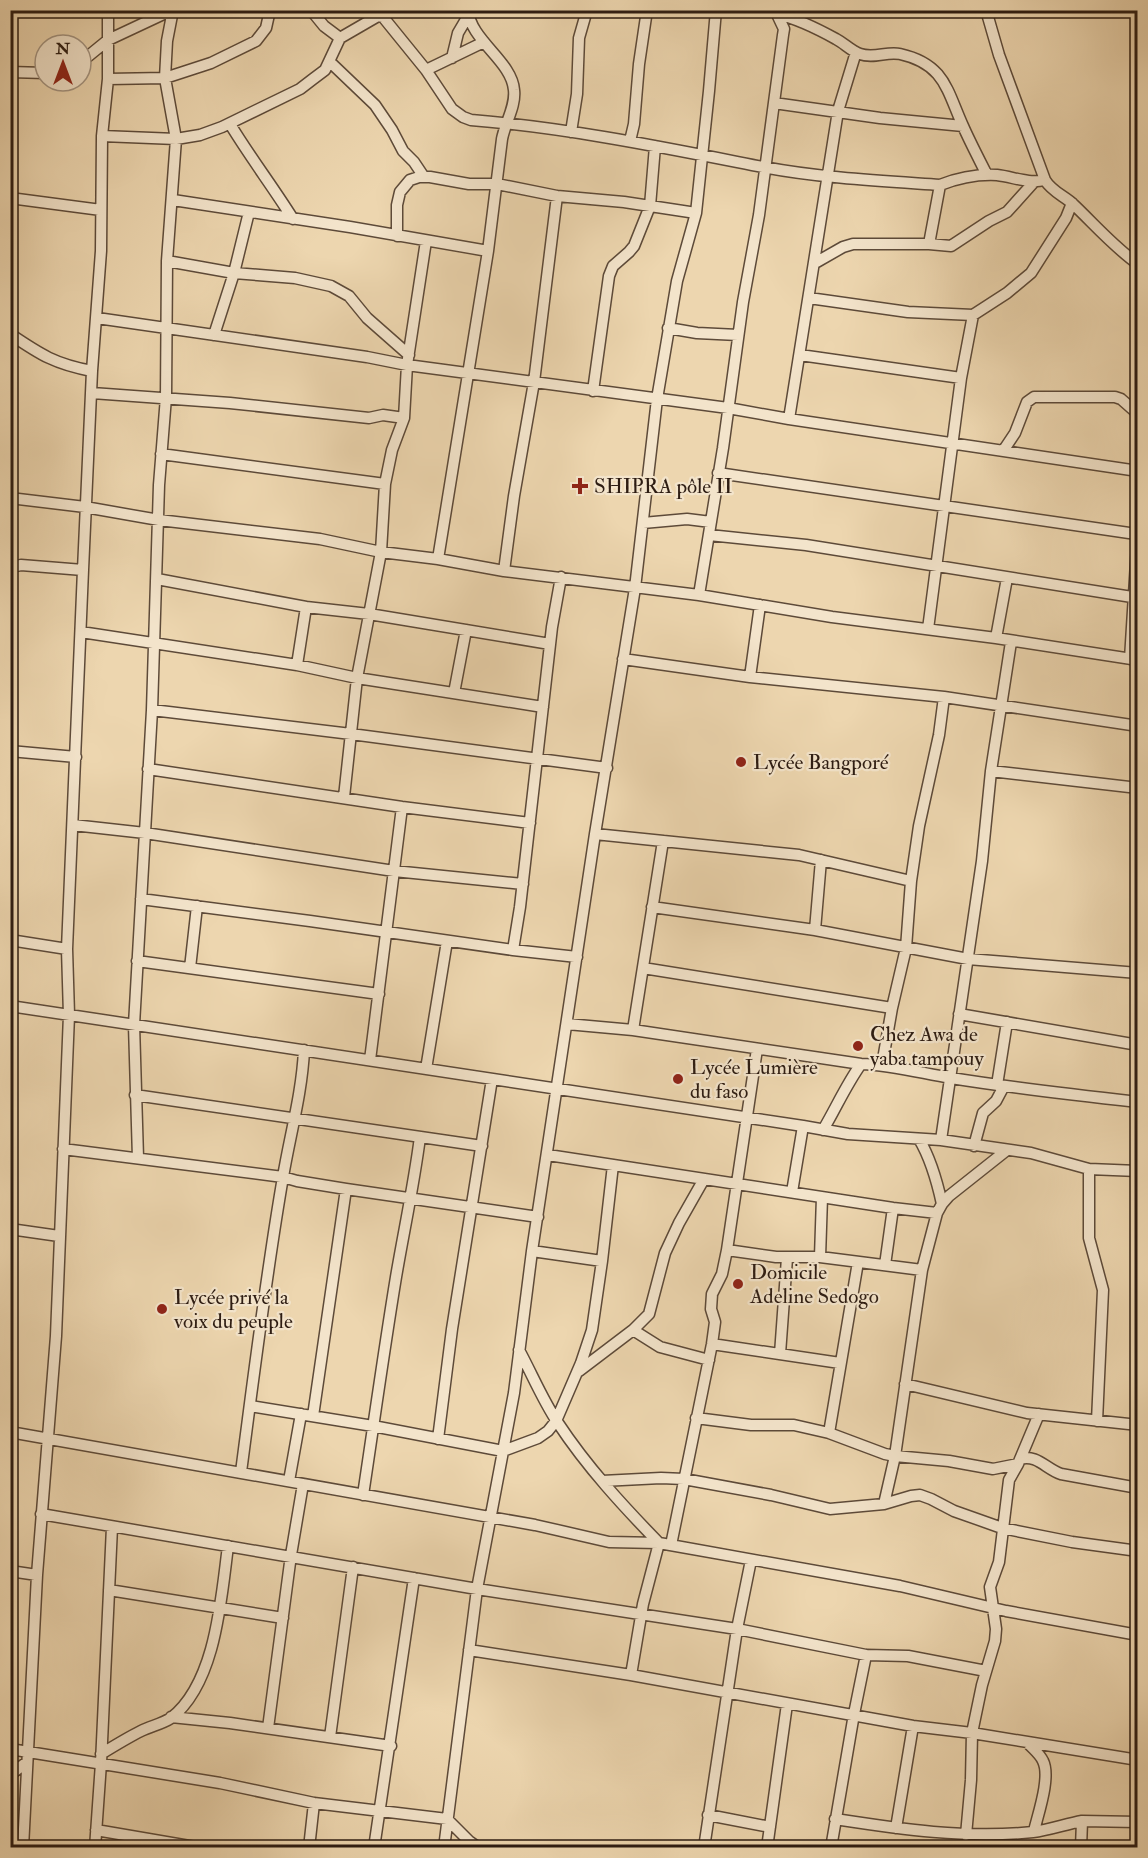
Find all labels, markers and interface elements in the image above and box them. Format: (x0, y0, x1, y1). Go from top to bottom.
north arrow (33, 33, 93, 93)
text: N (55, 39, 71, 59)
place label: SHIPRA pôle II (594, 473, 733, 500)
marker: SHIPRA pôle II (571, 477, 589, 495)
place label: Lycée Bangporé (753, 749, 889, 776)
marker: Lycée Bangporé (734, 755, 748, 769)
place label: Chez Awa de yaba tampouy (870, 1021, 984, 1072)
marker: Chez Awa de yaba tampouy (851, 1039, 865, 1053)
place label: Lycée Lumière du faso (690, 1054, 818, 1105)
marker: Lycée Lumière du faso (671, 1072, 685, 1086)
place label: Domicile Adeline Sedogo (749, 1259, 879, 1310)
marker: Domicile Adeline Sedogo (731, 1277, 745, 1291)
place label: Lycée privé la voix du peuple (173, 1284, 293, 1335)
marker: Lycée privé la voix du peuple (155, 1302, 169, 1316)

